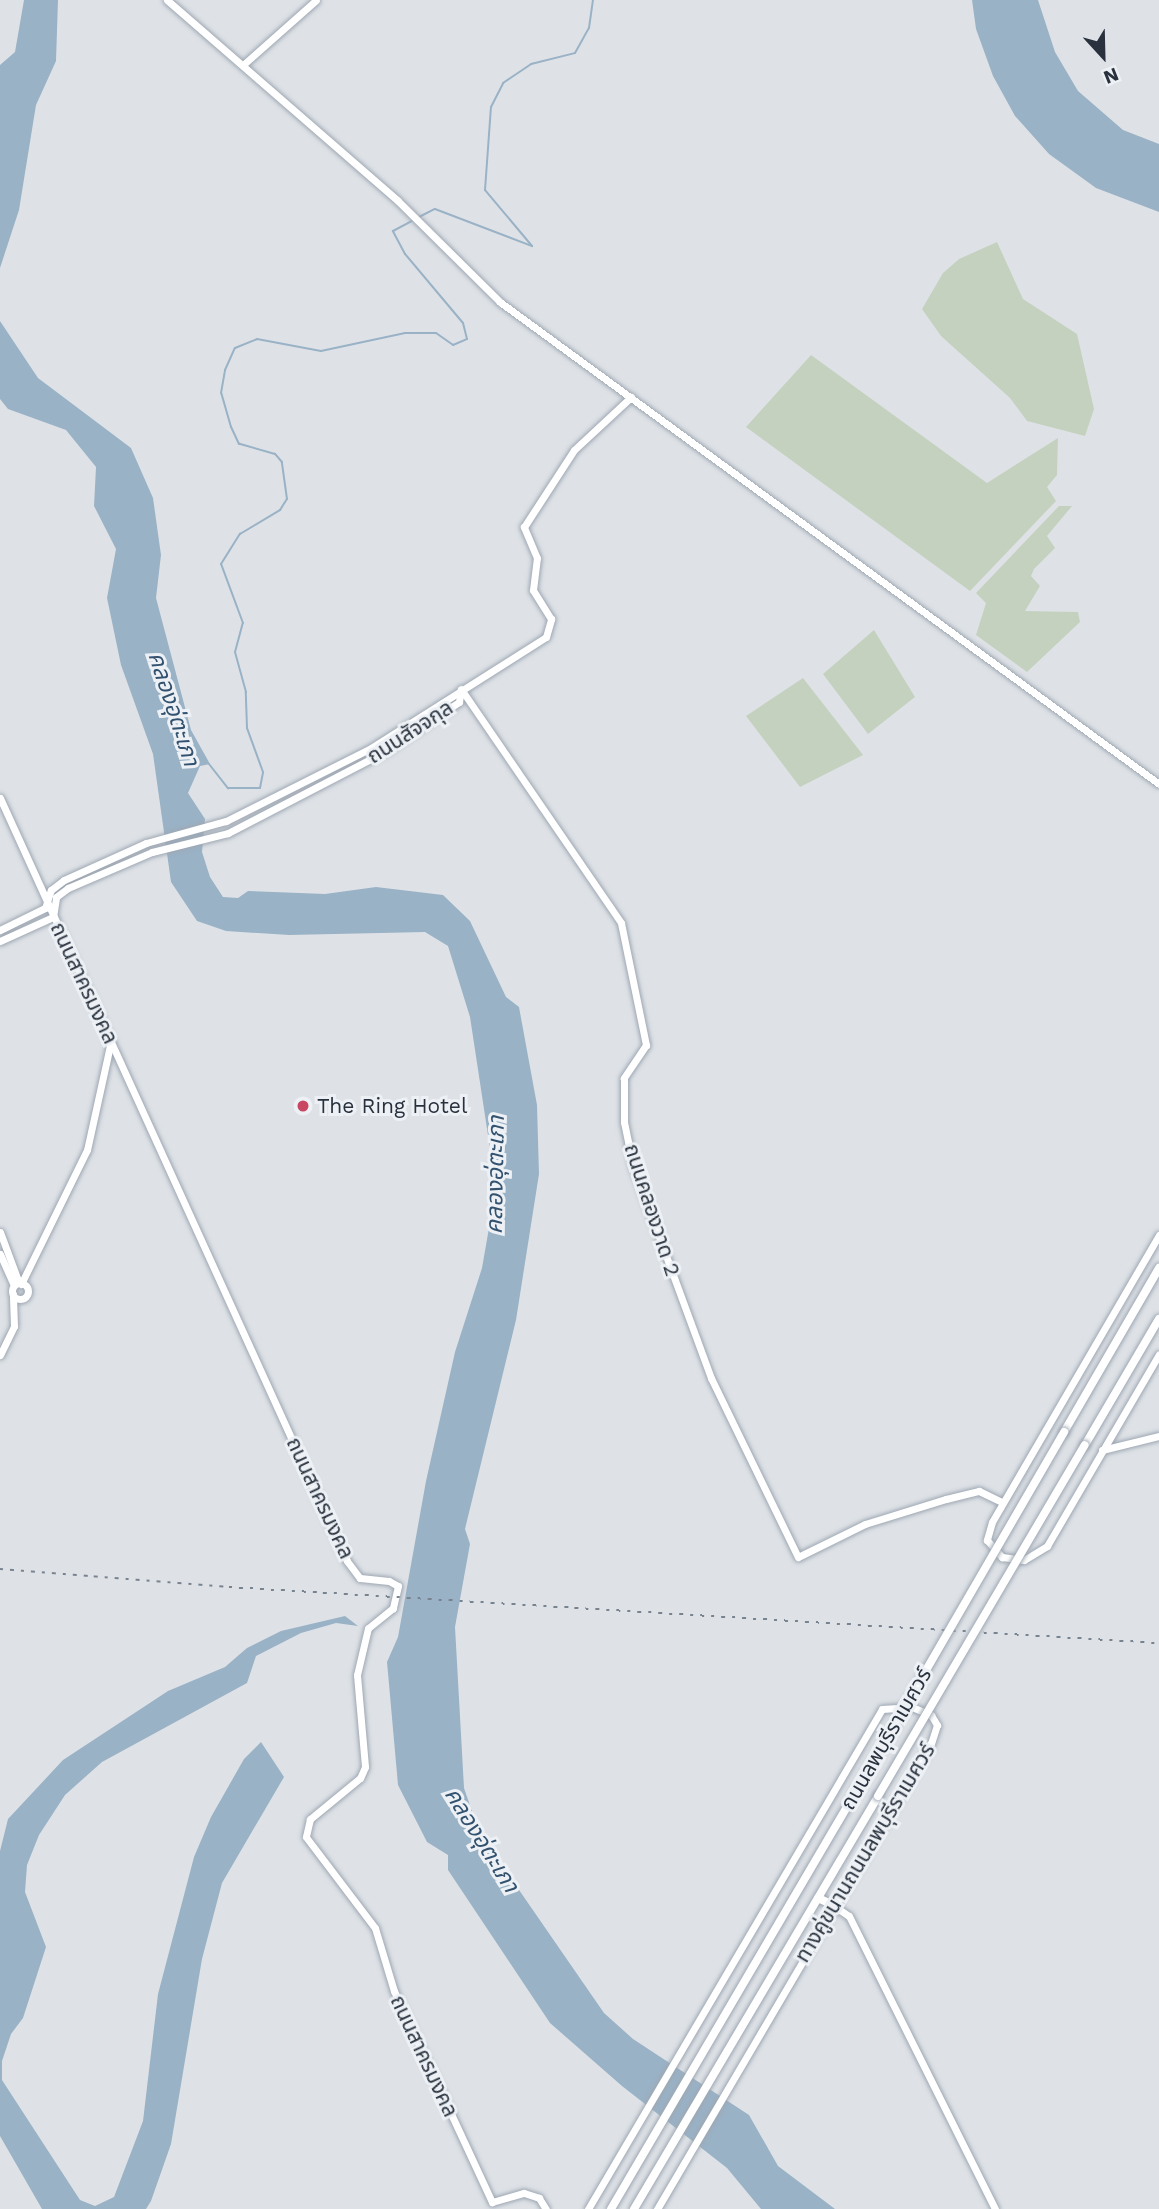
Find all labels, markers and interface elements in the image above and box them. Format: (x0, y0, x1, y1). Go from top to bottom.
north arrow (1068, 21, 1138, 91)
text: N (1100, 63, 1122, 89)
water label: คลองอุ่ตะเภา (142, 648, 204, 770)
street label: ถนนสัจจกุล (362, 695, 458, 769)
street label: ถนนสาครมงคล (45, 918, 123, 1048)
place label: The Ring Hotel (317, 1093, 467, 1119)
marker: The Ring Hotel (295, 1098, 311, 1114)
water label: คลองอุ่ตะเภา (481, 1116, 511, 1234)
street label: ถนนคลองวาด 2 (619, 1141, 685, 1279)
street label: ถนนสาครมงคล (281, 1433, 359, 1563)
street label: ถนนลพบุรีราเมศวร์ (835, 1664, 937, 1814)
street label: ทางคู่ขนานถนนลพบุรีราเมศวร์ (790, 1739, 940, 1967)
water label: คลองอุ่ตะเภา (438, 1782, 524, 1898)
street label: ถนนสาครมงคล (385, 1991, 463, 2121)

